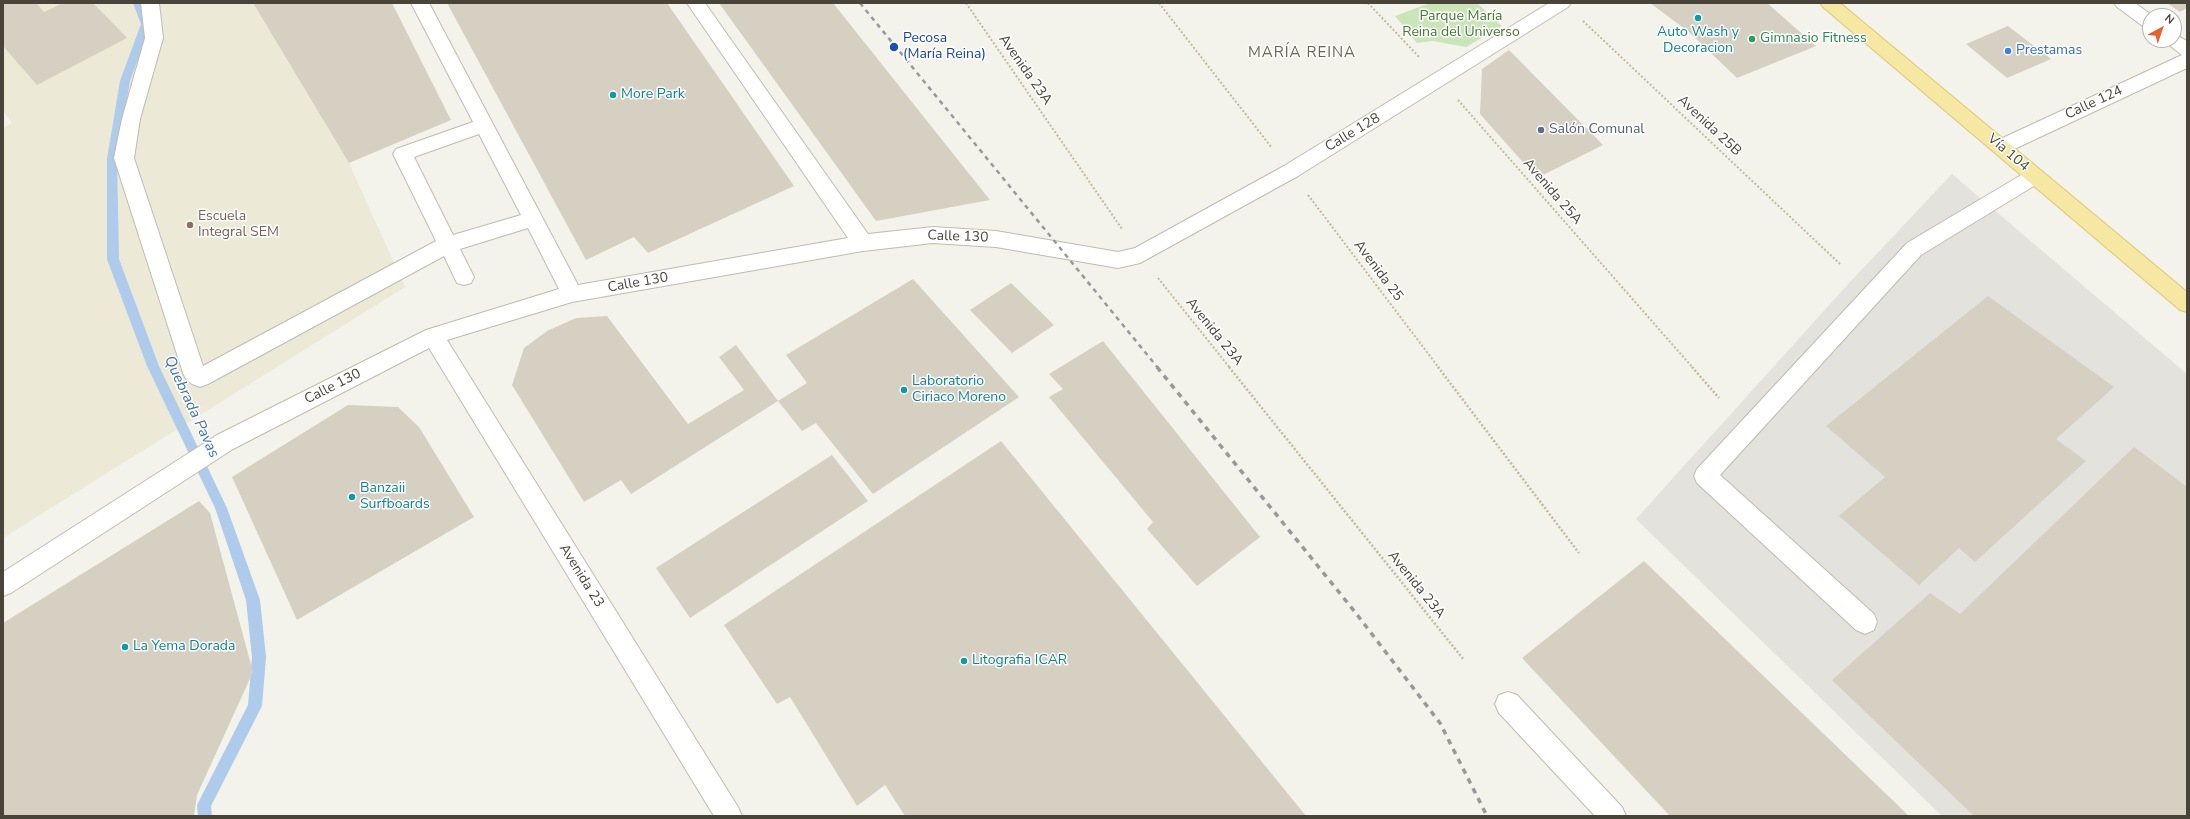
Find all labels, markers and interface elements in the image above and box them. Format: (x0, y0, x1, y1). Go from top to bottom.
north arrow (2142, 8, 2182, 48)
park label: Parque María Reina del Universo (1402, 9, 1520, 42)
text: N (2161, 11, 2177, 28)
marker: Auto Wash y Decoracion (1693, 13, 1703, 23)
place label: Auto Wash y Decoracion (1657, 25, 1739, 58)
place label: Pecosa (María Reina) (903, 31, 986, 64)
place label: Gimnasio Fitness (1760, 31, 1867, 47)
street label: Avenida 23A (995, 32, 1055, 108)
marker: Gimnasio Fitness (1747, 34, 1757, 44)
marker: Pecosa (María Reina) (888, 41, 900, 53)
place label: Prestamas (2016, 43, 2082, 59)
district label: MARÍA REINA (1248, 44, 1356, 62)
marker: Prestamas (2003, 46, 2013, 56)
street label: Calle 124 (2063, 82, 2125, 124)
place label: More Park (621, 87, 685, 103)
marker: More Park (608, 90, 618, 100)
street label: Avenida 25B (1674, 92, 1744, 160)
street label: Calle 128 (1322, 110, 1384, 156)
place label: Salón Comunal (1549, 122, 1645, 138)
marker: Salón Comunal (1536, 125, 1546, 135)
street label: Vía 104 (1984, 131, 2032, 175)
street label: Avenida 25A (1519, 156, 1585, 228)
place label: Escuela Integral SEM (198, 209, 279, 242)
marker: Escuela Integral SEM (185, 220, 195, 230)
street label: Calle 130 (927, 228, 989, 246)
street label: Avenida 25 (1350, 237, 1406, 305)
street label: Calle 130 (606, 269, 670, 297)
street label: Avenida 23A (1182, 295, 1246, 369)
water label: Quebrada Pavas (160, 353, 222, 461)
street label: Calle 130 (302, 366, 364, 408)
place label: Laboratorio Ciriaco Moreno (912, 374, 1006, 406)
marker: Laboratorio Ciriaco Moreno (899, 385, 909, 395)
place label: Banzaii Surfboards (360, 481, 430, 514)
marker: Banzaii Surfboards (347, 492, 357, 502)
street label: Avenida 23 (555, 541, 607, 611)
street label: Avenida 23A (1384, 548, 1448, 622)
place label: La Yema Dorada (133, 639, 235, 655)
marker: La Yema Dorada (120, 642, 130, 652)
place label: Litografia ICAR (972, 653, 1067, 669)
marker: Litografia ICAR (959, 656, 969, 666)

